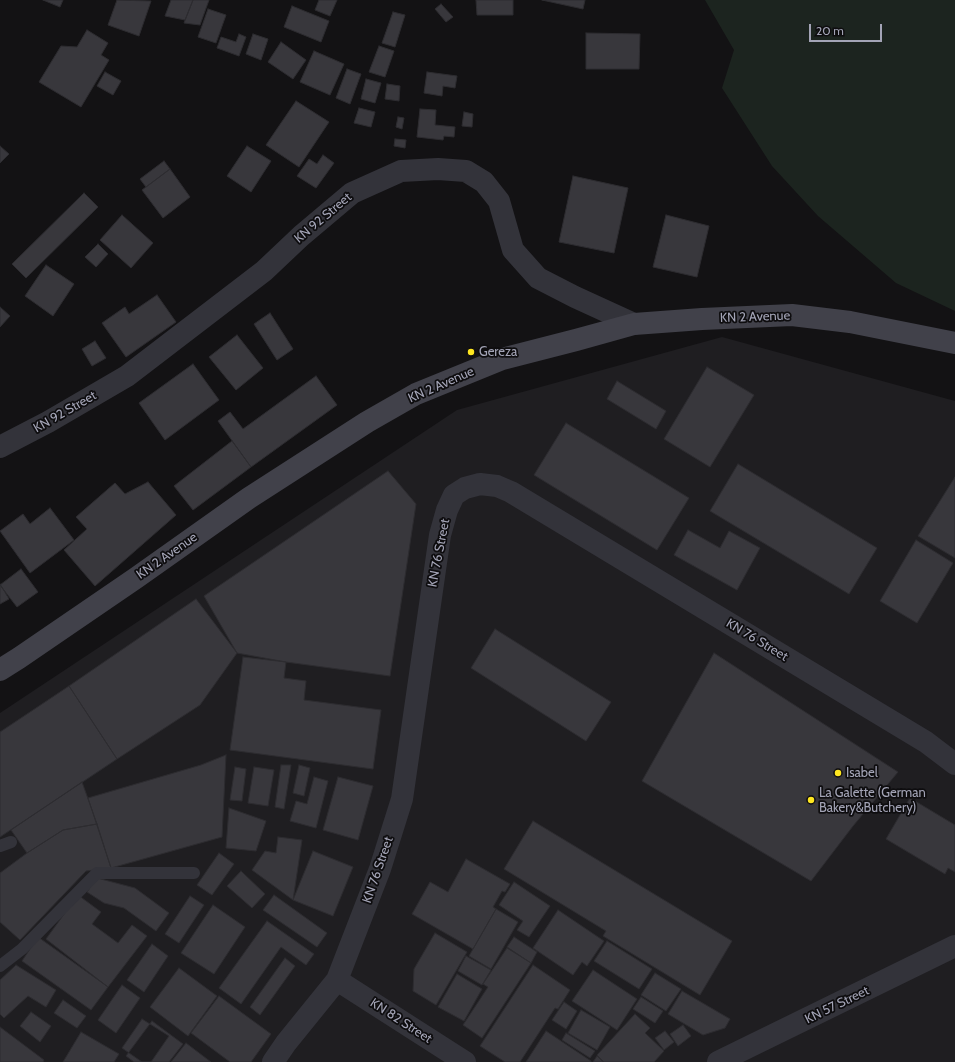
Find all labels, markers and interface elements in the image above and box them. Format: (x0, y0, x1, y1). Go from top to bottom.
scale bar (811, 16, 884, 42)
text: 20 m (816, 23, 844, 38)
street label: KN 92 Street (291, 190, 355, 246)
street label: KN 2 Avenue (720, 308, 790, 326)
place label: Gereza (479, 344, 517, 360)
marker: Gereza (466, 347, 476, 357)
street label: KN 2 Avenue (406, 364, 476, 406)
street label: KN 92 Street (31, 388, 99, 436)
street label: KN 76 Street (425, 517, 453, 589)
street label: KN 2 Avenue (134, 529, 200, 583)
street label: KN 76 Street (723, 615, 791, 665)
place label: Isabel (846, 765, 878, 781)
marker: Isabel (833, 768, 843, 778)
place label: La Galette (German Bakery&Butchery) (819, 785, 926, 816)
marker: La Galette (German Bakery&Butchery) (806, 795, 816, 805)
street label: KN 76 Street (359, 835, 397, 905)
street label: KN 57 Street (802, 983, 872, 1027)
street label: KN 82 Street (367, 995, 435, 1047)

